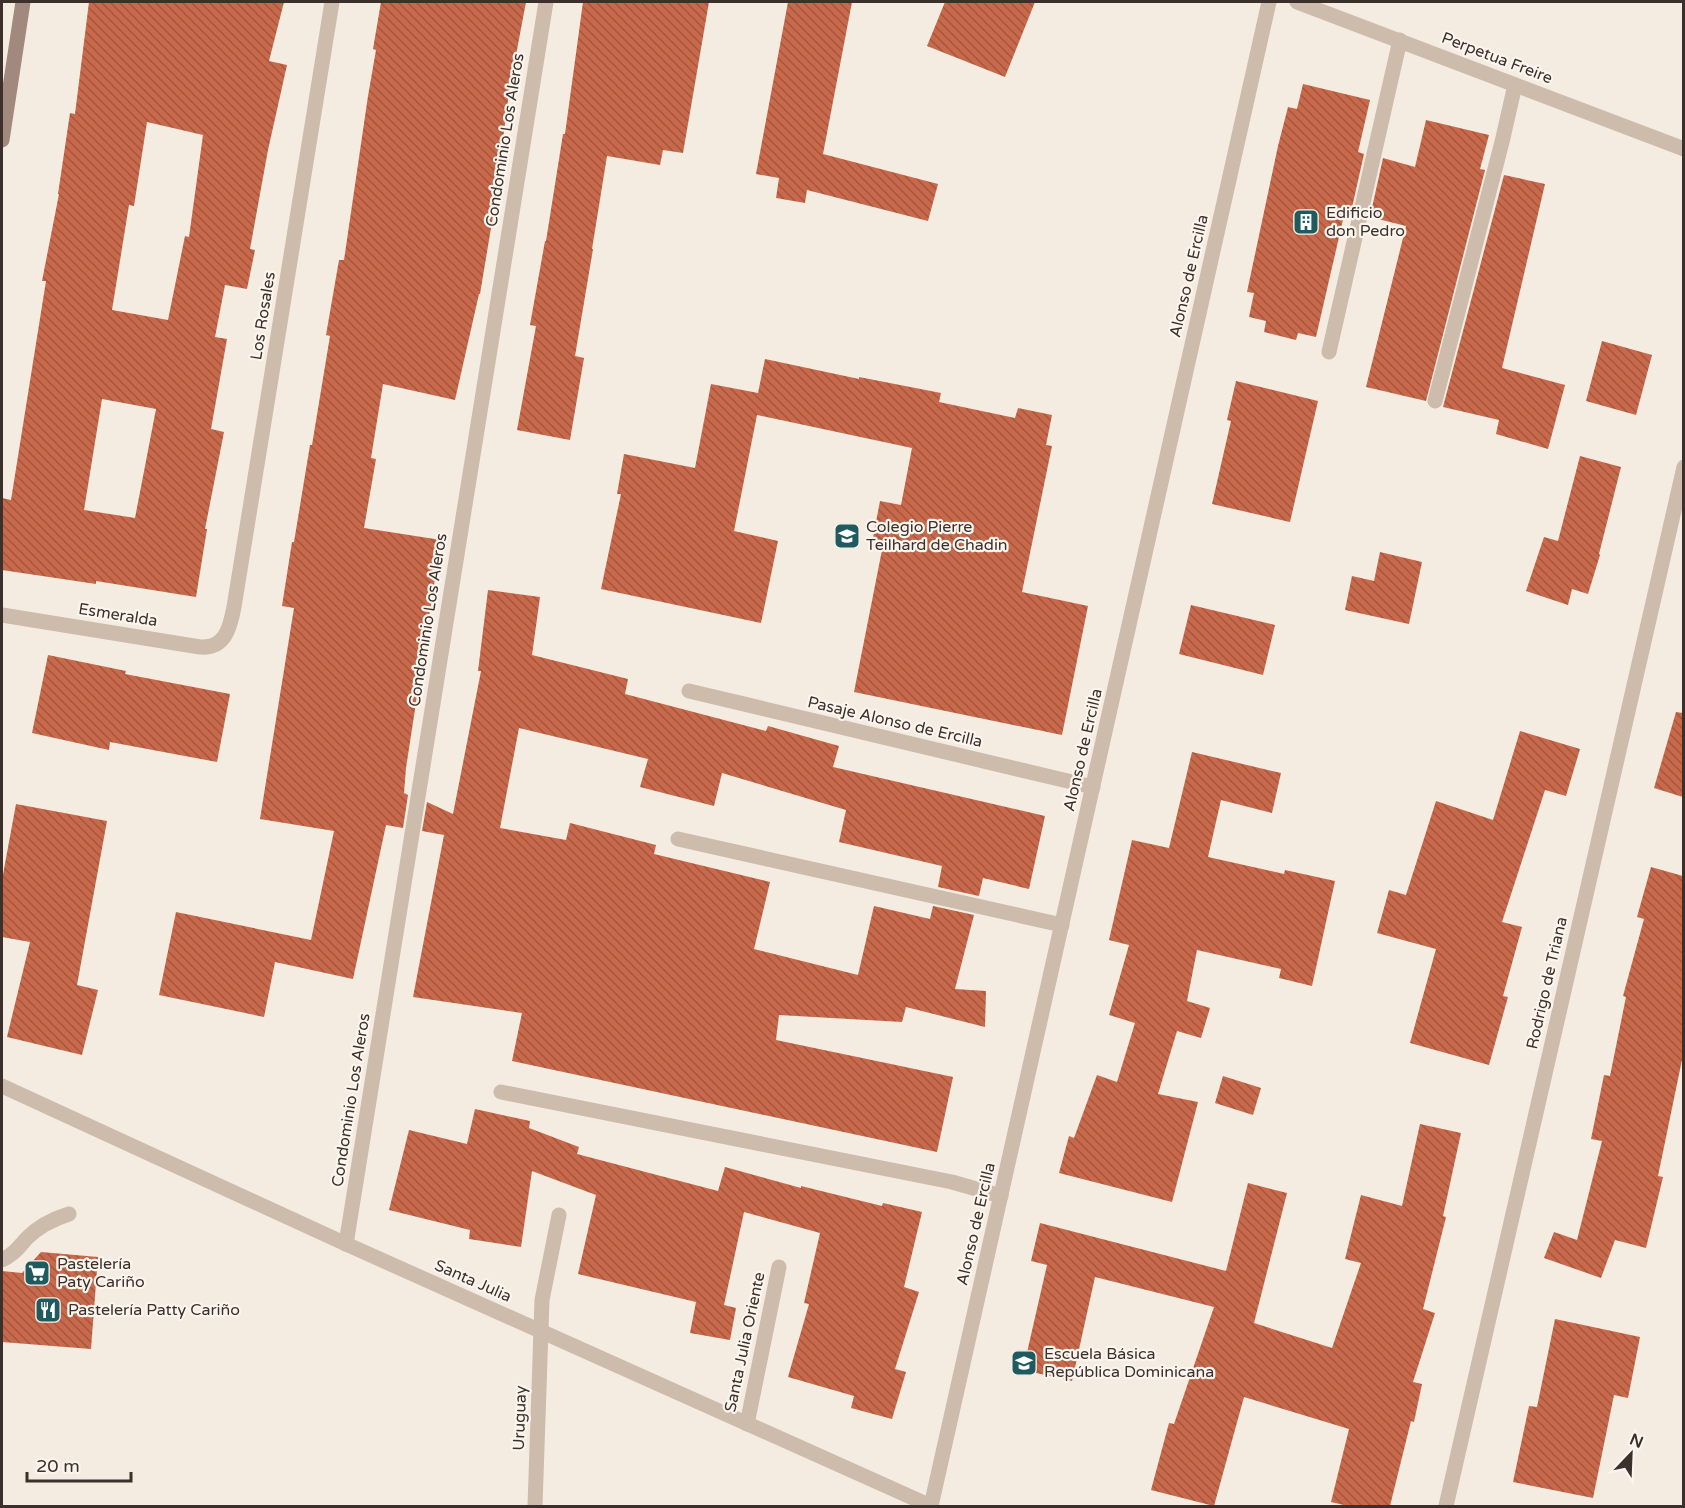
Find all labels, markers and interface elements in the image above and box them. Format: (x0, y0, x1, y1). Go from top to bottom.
street label: Perpetua Freire (1439, 28, 1555, 88)
street label: Condominio Los Aleros (481, 52, 529, 228)
place label: Edificio don Pedro (1326, 203, 1405, 241)
building icon: Edificio don Pedro (1291, 207, 1321, 237)
street label: Alonso de Ercilla (1165, 213, 1213, 339)
street label: Los Rosales (246, 270, 280, 362)
place label: Colegio Pierre Teilhard de Chadin (866, 517, 1008, 555)
school or university icon: Colegio Pierre Teilhard de Chadin (832, 521, 862, 551)
street label: Condominio Los Aleros (404, 532, 452, 708)
street label: Esmeralda (77, 599, 159, 631)
street label: Alonso de Ercilla (1059, 687, 1107, 813)
street label: Pasaje Alonso de Ercilla (806, 692, 984, 752)
street label: Rodrigo de Triana (1522, 915, 1572, 1051)
street label: Condominio Los Aleros (327, 1012, 375, 1188)
street label: Alonso de Ercilla (952, 1161, 1000, 1287)
place label: Pastelería Paty Cariño (57, 1254, 145, 1292)
street label: Santa Julia (432, 1255, 514, 1307)
supermarket icon: Pastelería Paty Cariño (22, 1258, 52, 1288)
street label: Santa Julia Oriente (720, 1270, 770, 1414)
restaurant icon: Pastelería Patty Cariño (33, 1295, 63, 1325)
place label: Pastelería Patty Cariño (68, 1300, 240, 1320)
place label: Escuela Básica República Dominicana (1044, 1344, 1214, 1382)
school or university icon: Escuela Básica República Dominicana (1009, 1348, 1039, 1378)
street label: Uruguay (509, 1385, 531, 1451)
north arrow (1601, 1424, 1661, 1484)
text: N (1627, 1429, 1646, 1453)
scale bar (27, 1445, 130, 1483)
text: 20 m (36, 1455, 80, 1477)

